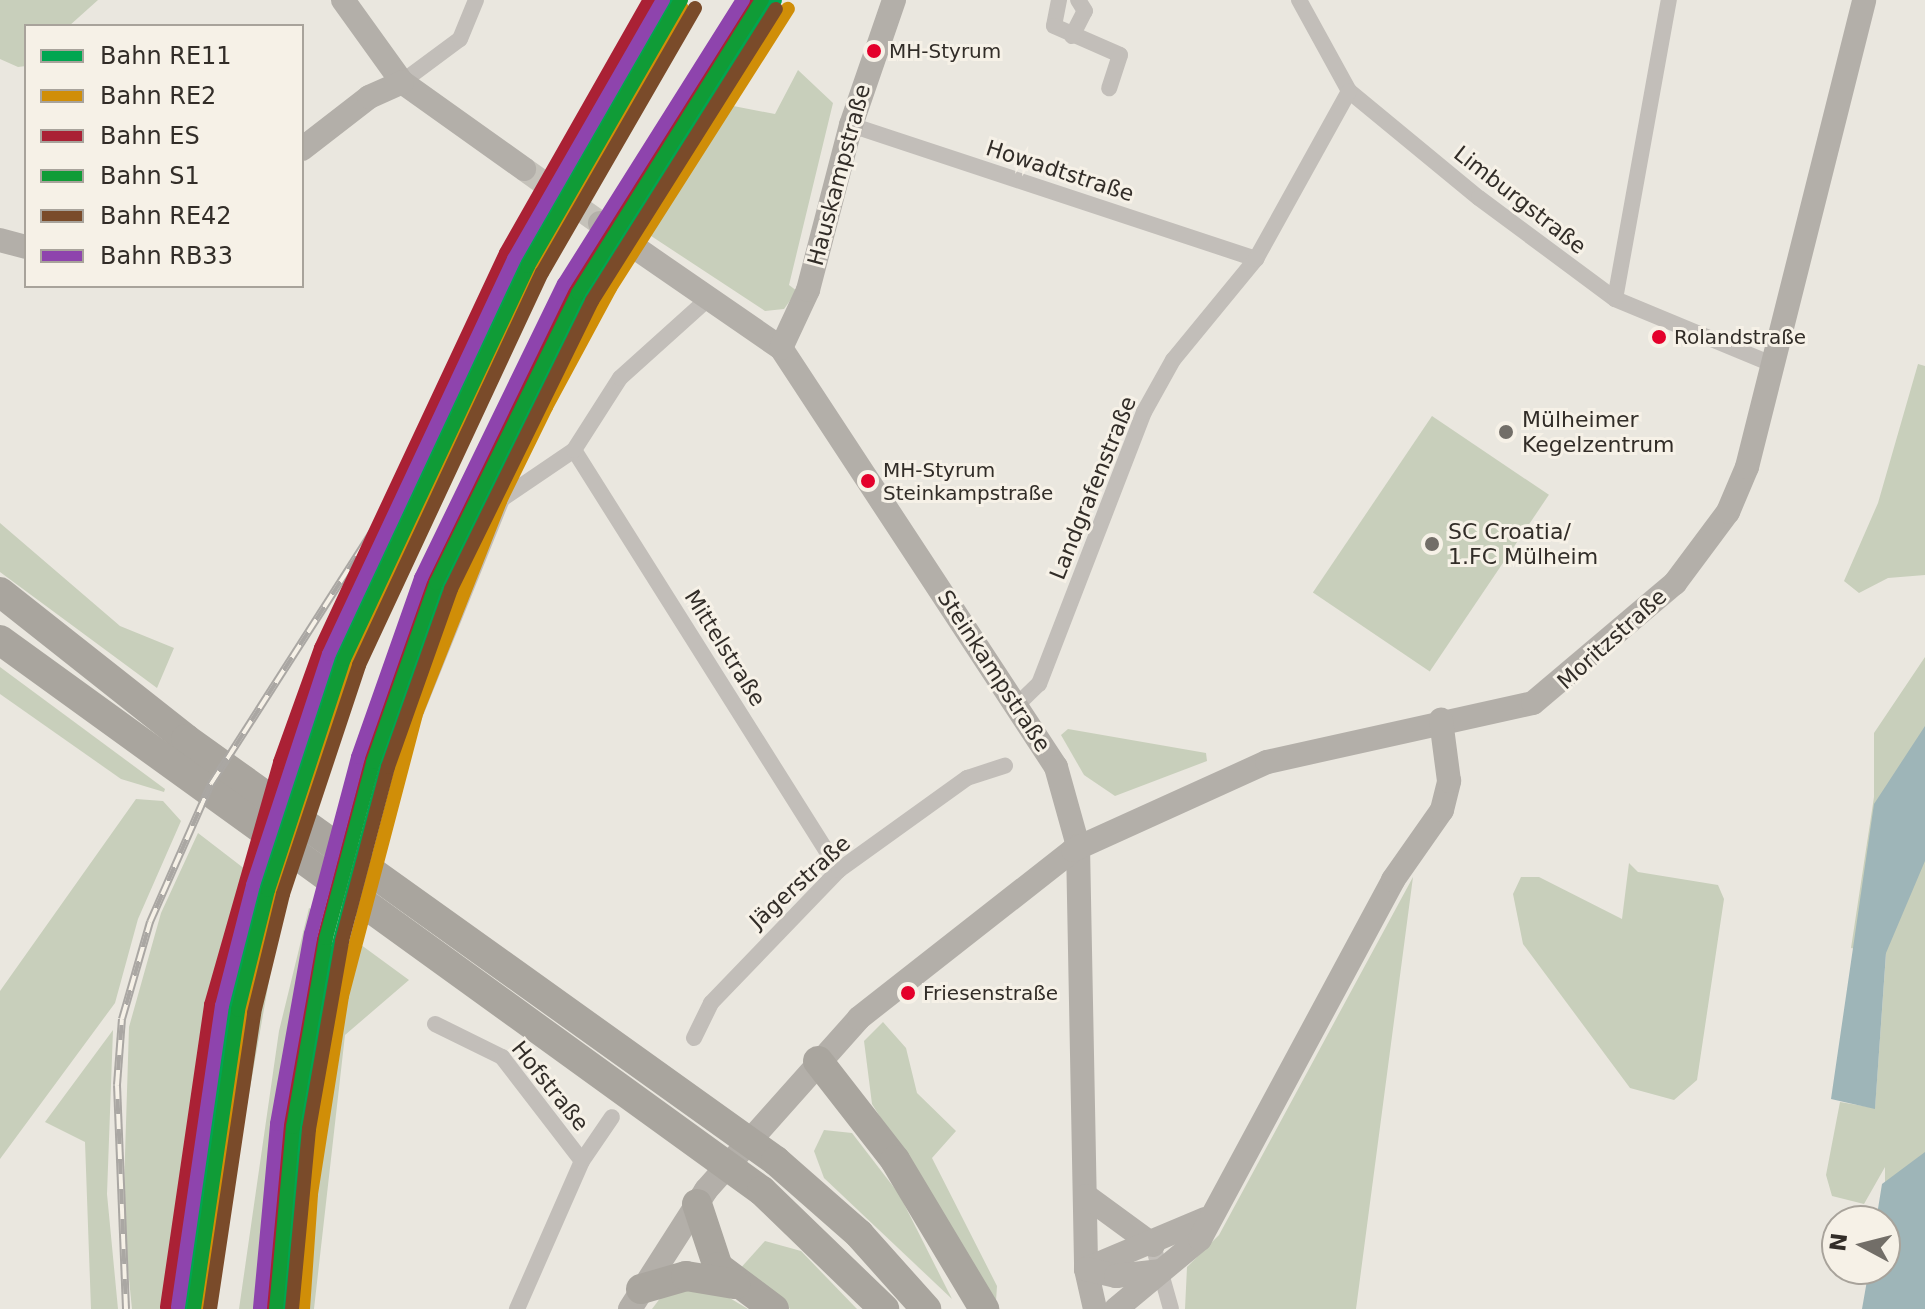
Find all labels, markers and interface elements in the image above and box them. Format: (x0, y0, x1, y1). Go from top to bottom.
legend (24, 24, 304, 288)
place label: MH-Styrum (889, 39, 1001, 63)
text: Bahn RE11 (100, 42, 232, 70)
marker: MH-Styrum (866, 43, 882, 59)
street label: Hauskampstraße (802, 81, 876, 269)
text: Bahn RE2 (100, 82, 216, 110)
text: Bahn ES (100, 122, 200, 150)
street label: Howadtstraße (983, 135, 1137, 207)
street label: Limburgstraße (1449, 140, 1591, 260)
text: Bahn S1 (100, 162, 200, 190)
text: Bahn RE42 (100, 202, 232, 230)
text: Bahn RB33 (100, 242, 233, 270)
place label: Rolandstraße (1674, 325, 1806, 349)
marker: Rolandstraße (1651, 329, 1667, 345)
street label: Landgrafenstraße (1044, 392, 1142, 584)
place label: Mülheimer Kegelzentrum (1522, 406, 1675, 458)
marker: Mülheimer Kegelzentrum (1497, 423, 1515, 441)
place label: MH-Styrum Steinkampstraße (883, 458, 1053, 505)
marker: MH-Styrum Steinkampstraße (860, 473, 876, 489)
place label: SC Croatia/ 1.FC Mülheim (1448, 518, 1598, 570)
marker: SC Croatia/ 1.FC Mülheim (1423, 535, 1441, 553)
street label: Moritzstraße (1552, 583, 1672, 695)
street label: Mittelstraße (679, 585, 771, 711)
street label: Steinkampstraße (932, 585, 1056, 757)
street label: Jägerstraße (744, 830, 856, 934)
place label: Friesenstraße (923, 981, 1058, 1005)
marker: Friesenstraße (900, 985, 916, 1001)
street label: Hofstraße (506, 1036, 594, 1136)
north arrow (1821, 1205, 1901, 1285)
text: N (1825, 1232, 1852, 1253)

